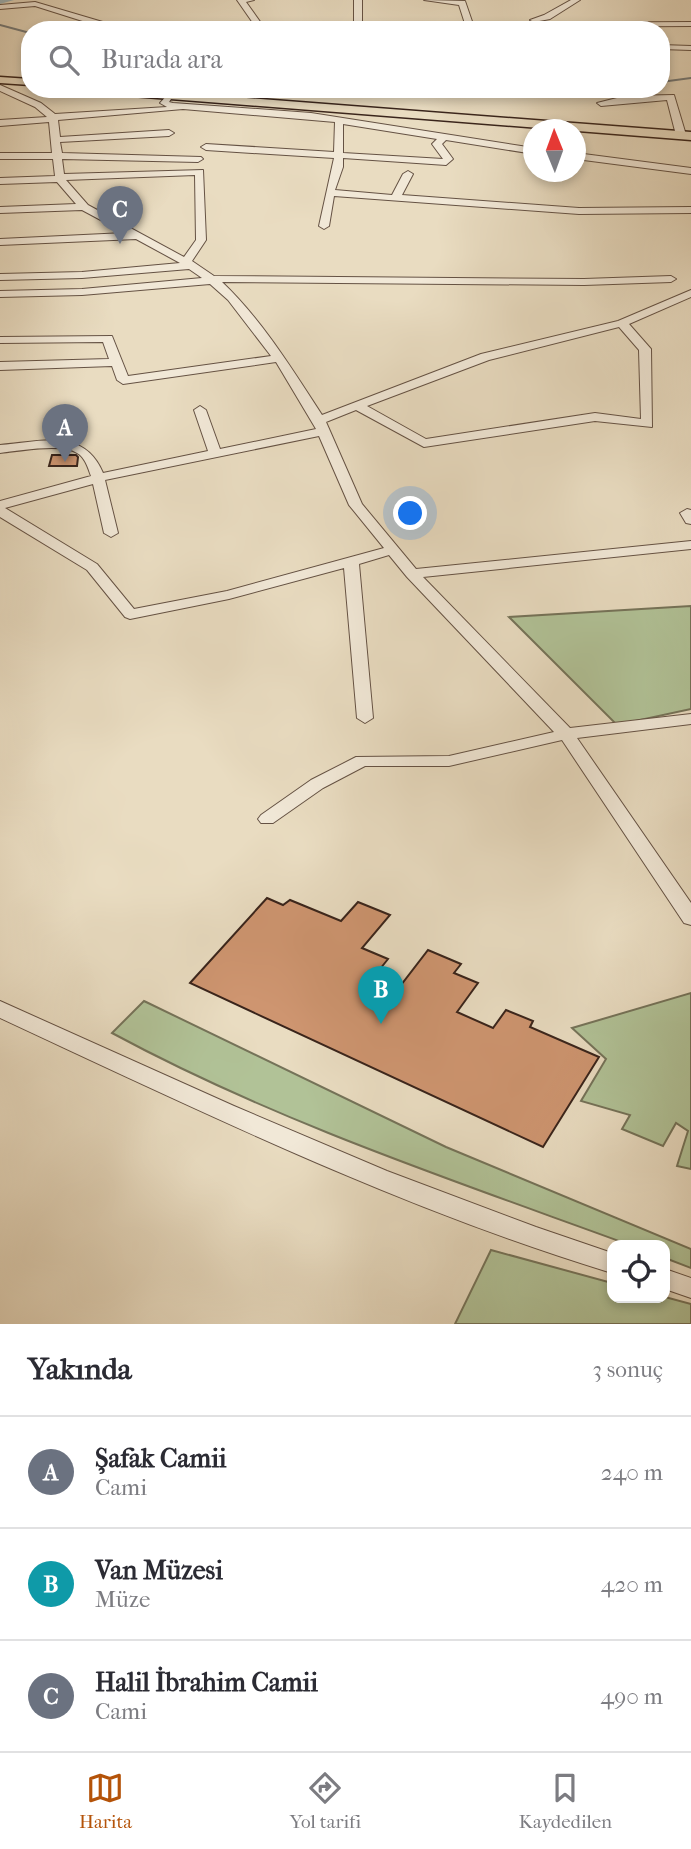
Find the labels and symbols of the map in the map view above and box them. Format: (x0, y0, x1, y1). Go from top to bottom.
north arrow (523, 119, 586, 182)
pin: C (97, 186, 143, 244)
pin: A (42, 404, 88, 462)
your location (393, 496, 427, 530)
pin: B (358, 966, 404, 1024)

